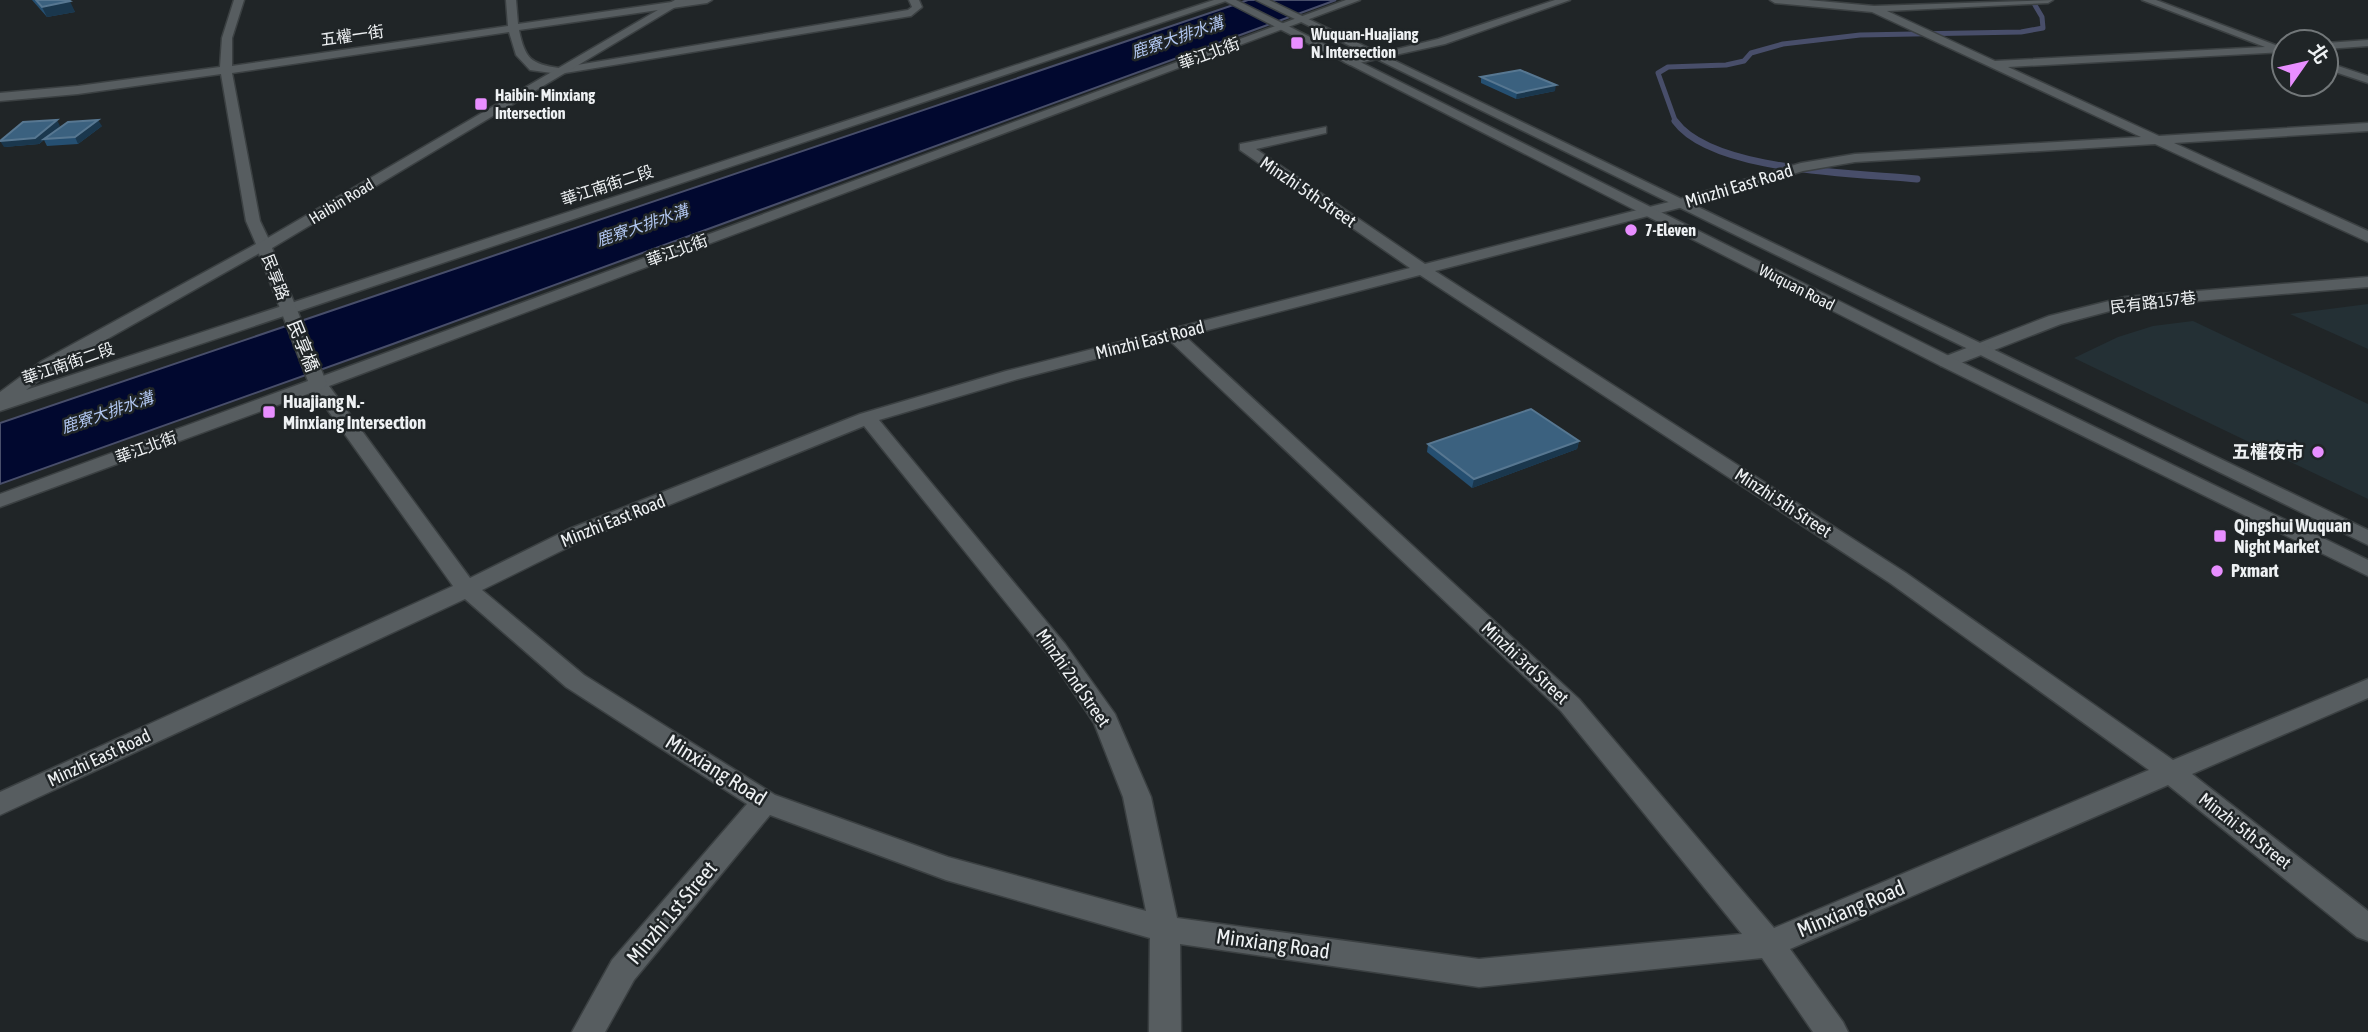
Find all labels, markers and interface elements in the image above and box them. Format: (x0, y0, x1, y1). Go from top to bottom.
water label: 鹿寮大排水溝 (1129, 12, 1227, 61)
street label: 五權一街 (319, 22, 385, 48)
place label: Wuquan-Huajiang N. Intersection (1310, 25, 1419, 61)
north arrow (2270, 28, 2340, 98)
street label: 華江北街 (1176, 34, 1242, 72)
marker: Wuquan-Huajiang N. Intersection (1289, 35, 1305, 51)
text: 北 (2305, 39, 2334, 68)
place label: Haibin- Minxiang Intersection (495, 86, 595, 122)
marker: Haibin- Minxiang Intersection (473, 96, 489, 112)
street label: Minzhi 5th Street (1256, 152, 1360, 231)
street label: Minzhi East Road (1683, 159, 1795, 212)
street label: 華江南街二段 (559, 162, 655, 208)
street label: Haibin Road (305, 175, 377, 227)
water label: 鹿寮大排水溝 (594, 200, 692, 249)
place label: 7-Eleven (1645, 221, 1696, 239)
marker: 7-Eleven (1623, 222, 1639, 238)
street label: 華江北街 (644, 231, 710, 269)
street label: 民享路 (259, 251, 293, 303)
street label: Wuquan Road (1756, 260, 1838, 315)
street label: 民有路157巷 (2109, 288, 2197, 316)
street label: Minzhi East Road (1093, 316, 1206, 363)
street label: 民享橋 (284, 317, 323, 375)
street label: 華江南街二段 (20, 339, 116, 387)
water label: 鹿寮大排水溝 (59, 387, 157, 436)
place label: Huajiang N.- Minxiang Intersection (283, 391, 426, 433)
marker: Huajiang N.- Minxiang Intersection (261, 404, 277, 420)
street label: 華江北街 (113, 428, 179, 466)
place label: 五權夜市 (2232, 441, 2304, 462)
marker: 五權夜市 (2310, 444, 2326, 460)
street label: Minzhi 5th Street (1731, 464, 1836, 542)
street label: Minzhi East Road (557, 490, 668, 551)
place label: Qingshui Wuquan Night Market (2234, 515, 2352, 557)
marker: Qingshui Wuquan Night Market (2212, 528, 2228, 544)
place label: Pxmart (2231, 560, 2280, 581)
marker: Pxmart (2209, 563, 2225, 579)
street label: Minzhi 3rd Street (1478, 617, 1573, 708)
street label: Minzhi 2nd Street (1032, 625, 1115, 731)
street label: Minzhi East Road (44, 725, 154, 791)
street label: Minxiang Road (662, 729, 771, 810)
street label: Minzhi 5th Street (2195, 788, 2296, 873)
street label: Minzhi 1st Street (621, 856, 721, 969)
street label: Minxiang Road (1793, 875, 1908, 941)
street label: Minxiang Road (1215, 923, 1331, 963)

